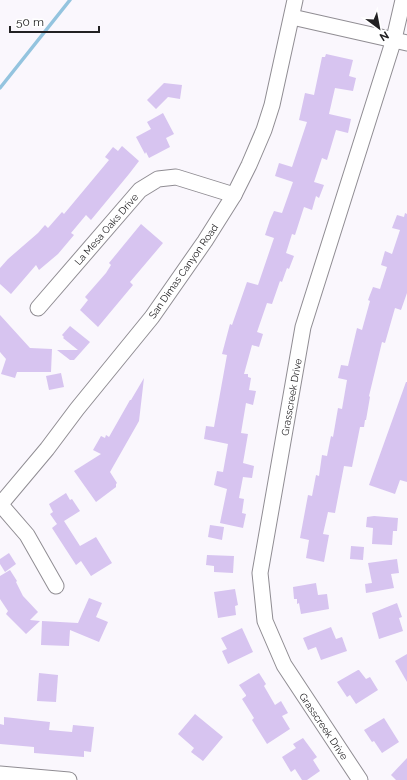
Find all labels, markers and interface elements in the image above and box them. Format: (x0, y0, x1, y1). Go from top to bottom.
scale bar (10, 8, 99, 34)
north arrow (359, 8, 399, 48)
text: 50 m (16, 15, 44, 29)
text: N (377, 28, 391, 44)
street label: La Mesa Oaks Drive (72, 191, 140, 267)
street label: San Dimas Canyon Road (147, 222, 220, 321)
street label: Grasscreek Drive (279, 358, 304, 436)
street label: Grasscreek Drive (297, 691, 350, 762)

